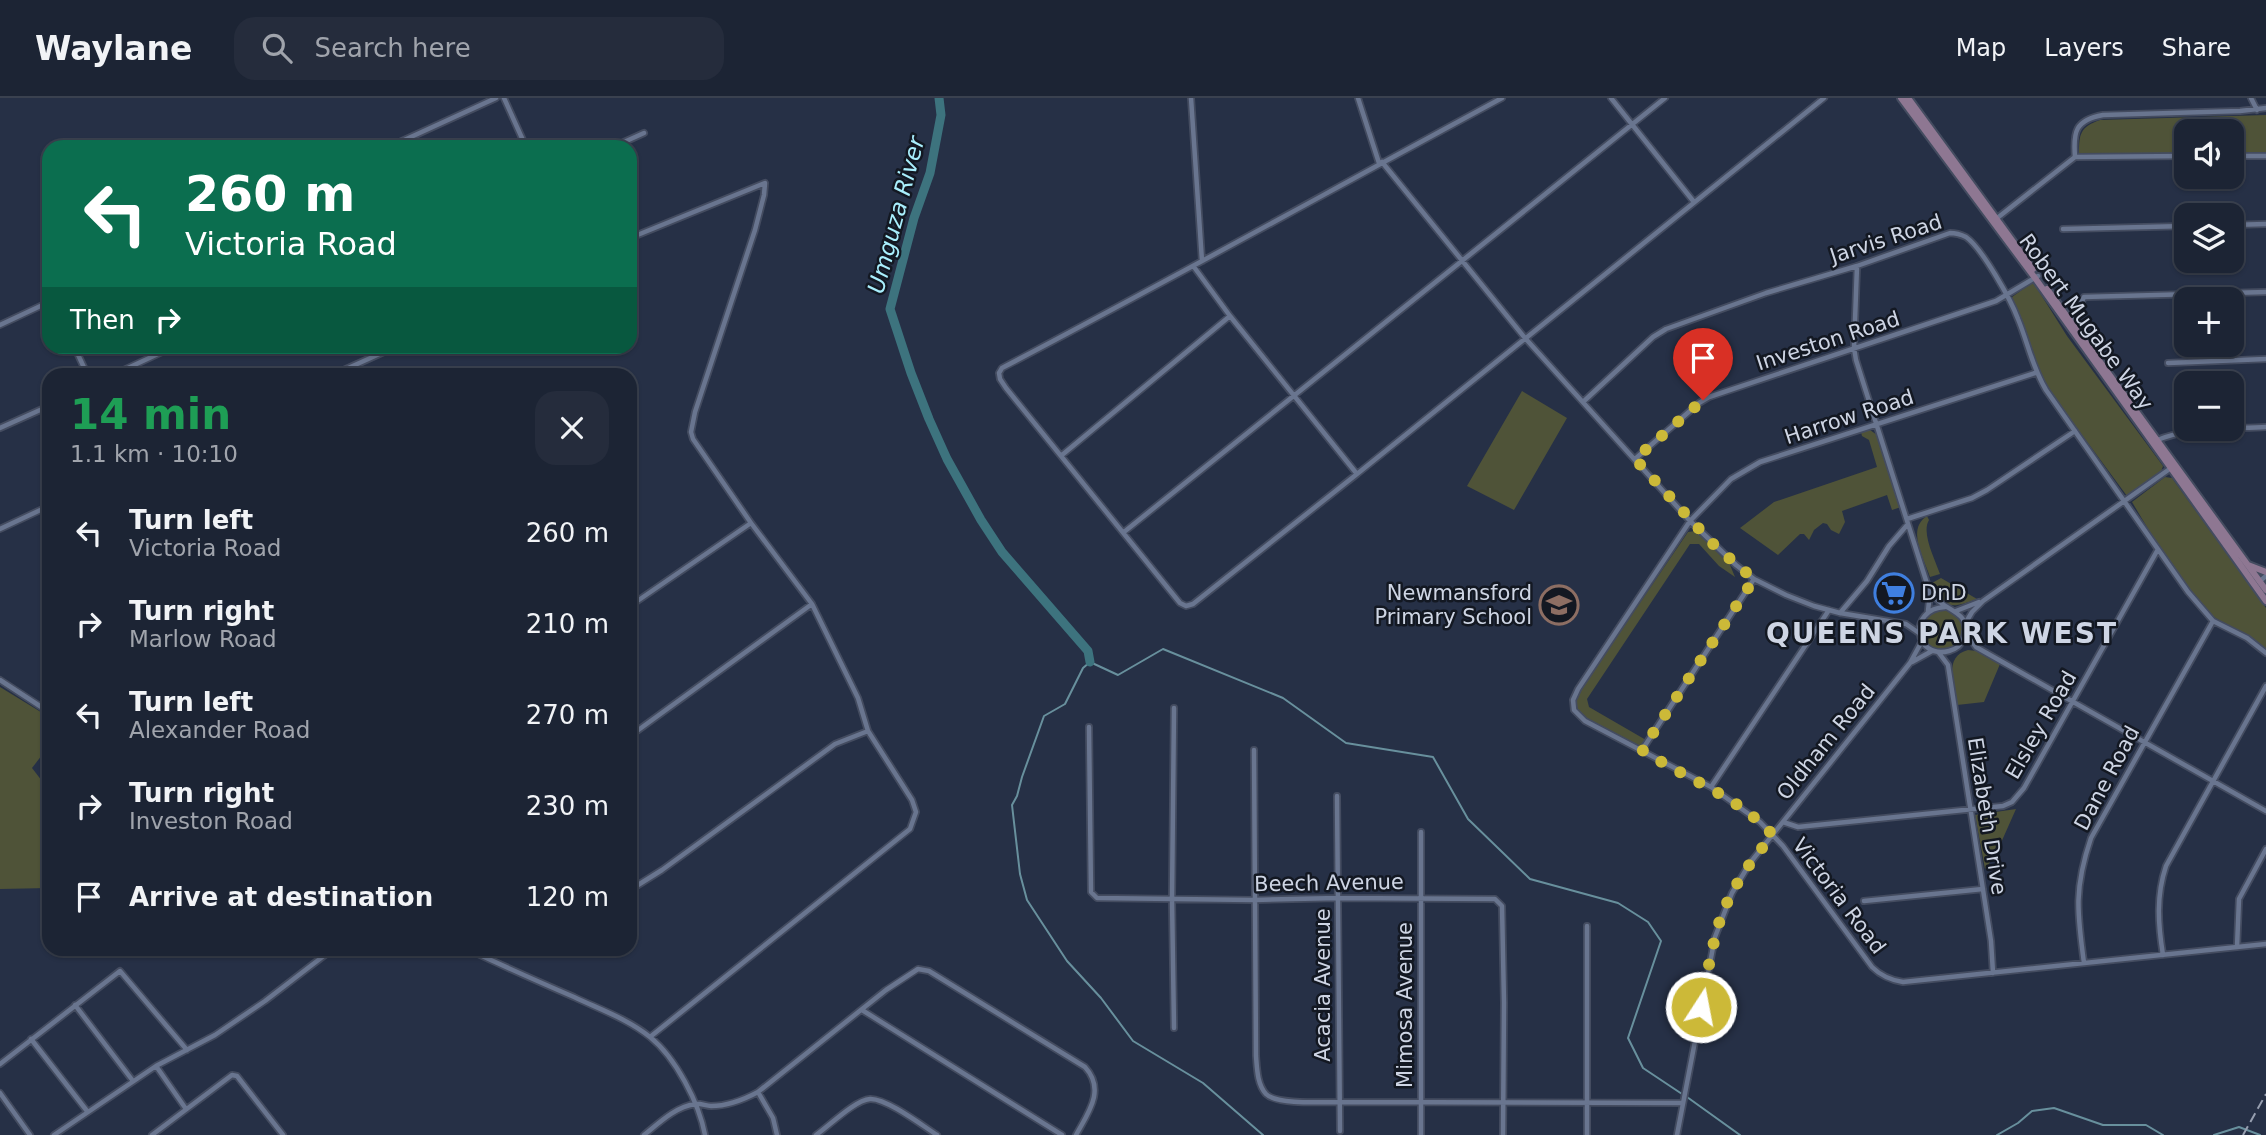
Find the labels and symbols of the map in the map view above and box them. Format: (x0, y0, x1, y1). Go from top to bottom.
water label: Umguza River (863, 132, 930, 296)
street label: Jarvis Road (1825, 210, 1945, 269)
street label: Robert Mugabe Way (2014, 229, 2158, 415)
street label: Investon Road (1753, 306, 1903, 376)
pin (1673, 328, 1733, 400)
street label: Harrow Road (1781, 385, 1917, 449)
supermarket icon: DnD (1873, 572, 1915, 614)
place label: Newmansford Primary School (1374, 581, 1532, 629)
place label: DnD (1921, 581, 1967, 605)
school or university icon: Newmansford Primary School (1538, 584, 1580, 626)
district label: QUEENS PARK WEST (1766, 617, 2118, 650)
street label: Elsley Road (2000, 667, 2082, 783)
street label: Oldham Road (1772, 679, 1880, 805)
street label: Dane Road (2069, 722, 2145, 834)
street label: Elizabeth Drive (1963, 735, 2011, 897)
street label: Victoria Road (1788, 833, 1890, 959)
street label: Beech Avenue (1254, 870, 1404, 896)
street label: Acacia Avenue (1311, 908, 1335, 1062)
street label: Mimosa Avenue (1393, 922, 1417, 1088)
position arrow (1664, 970, 1738, 1044)

